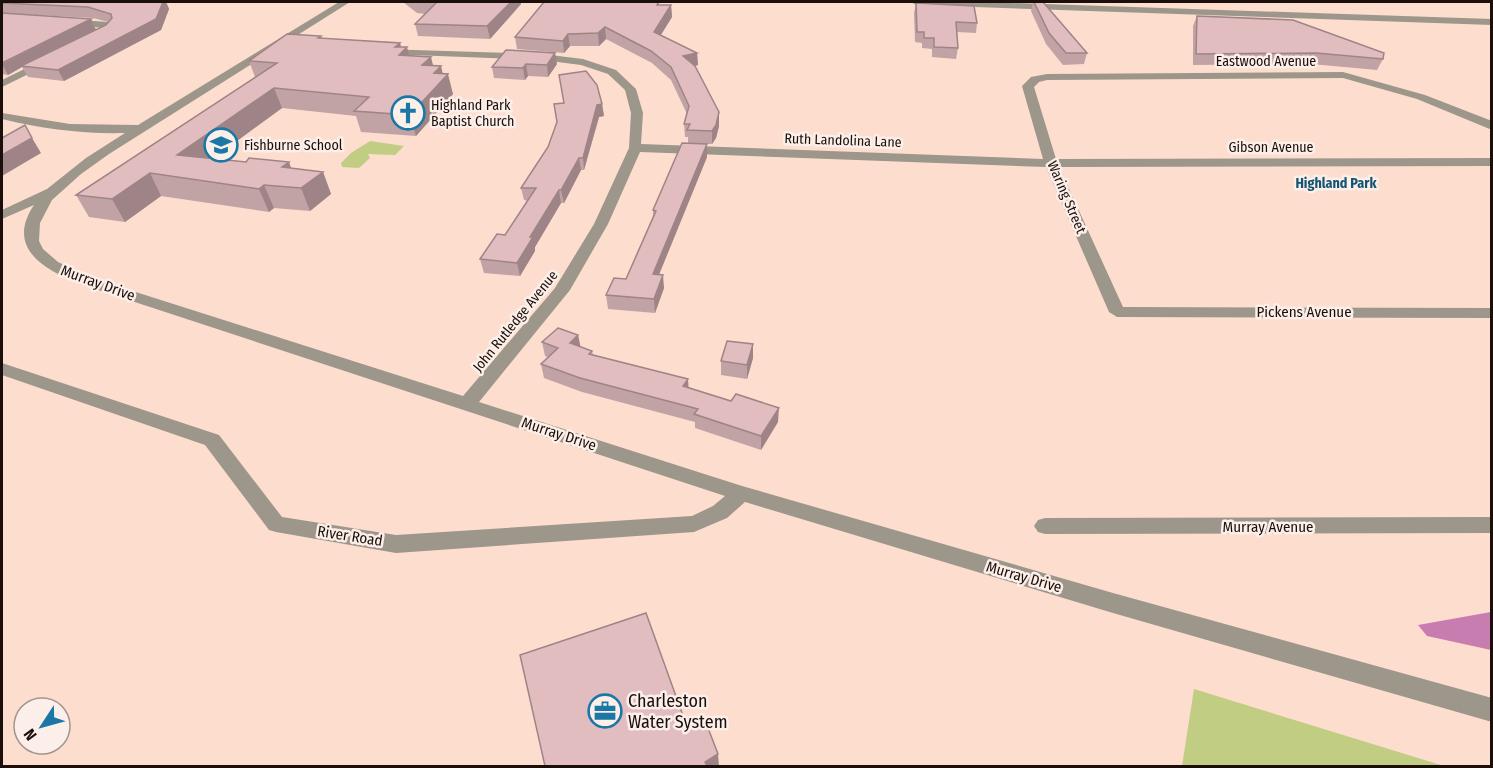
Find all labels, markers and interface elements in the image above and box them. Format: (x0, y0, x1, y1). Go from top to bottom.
street label: Eastwood Avenue (1216, 53, 1316, 70)
church icon: Highland Park Baptist Church (390, 95, 426, 131)
place label: Highland Park Baptist Church (431, 97, 514, 130)
school or university icon: Fishburne School (203, 127, 239, 163)
street label: Ruth Landolina Lane (784, 130, 902, 151)
place label: Fishburne School (244, 137, 343, 154)
street label: Gibson Avenue (1228, 139, 1314, 156)
street label: Waring Street (1044, 158, 1090, 236)
district label: Highland Park (1295, 175, 1377, 192)
street label: Murray Drive (58, 261, 138, 305)
street label: John Rutledge Avenue (469, 267, 561, 375)
street label: Pickens Avenue (1256, 303, 1352, 321)
street label: Murray Drive (519, 413, 599, 455)
street label: Murray Avenue (1223, 518, 1313, 536)
street label: River Road (316, 522, 384, 550)
street label: Murray Drive (984, 558, 1064, 596)
place label: Charleston Water System (628, 690, 727, 733)
office icon: Charleston Water System (587, 693, 623, 729)
north arrow (12, 696, 72, 756)
text: N (20, 725, 41, 744)

